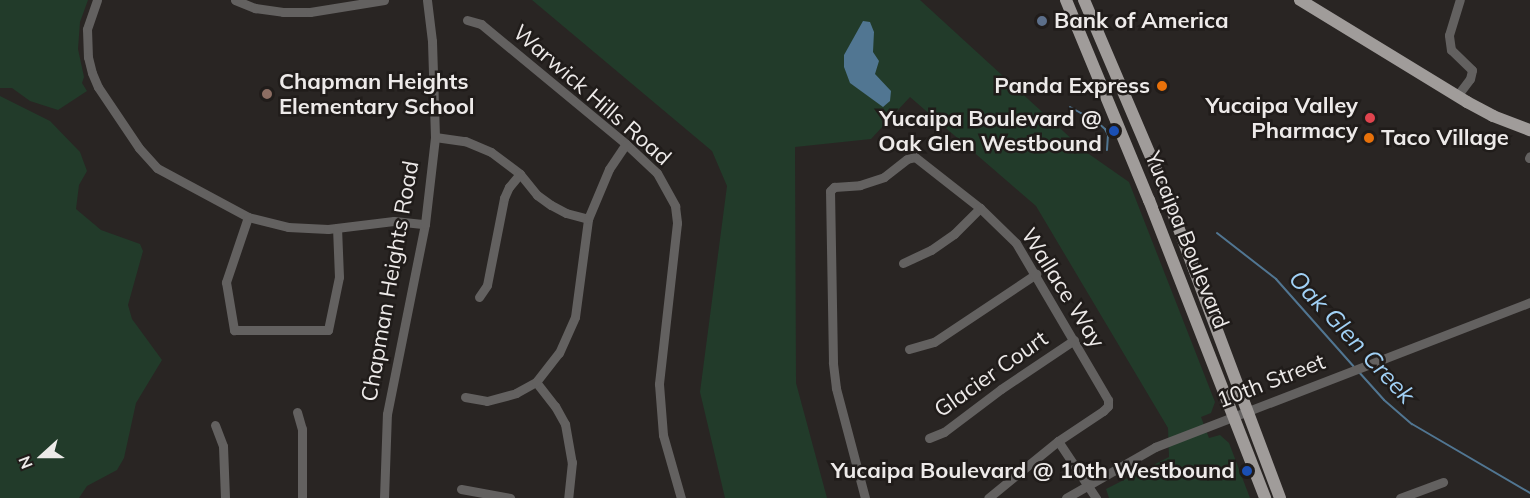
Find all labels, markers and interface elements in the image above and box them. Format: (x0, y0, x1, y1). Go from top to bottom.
place label: Bank of America (1054, 8, 1229, 34)
marker: Bank of America (1035, 14, 1049, 28)
street label: Warwick Hills Road (508, 19, 676, 171)
place label: Chapman Heights Elementary School (279, 68, 475, 119)
place label: Panda Express (994, 73, 1150, 99)
marker: Panda Express (1155, 79, 1169, 93)
marker: Chapman Heights Elementary School (260, 87, 274, 101)
place label: Yucaipa Valley Pharmacy (1205, 92, 1358, 144)
place label: Yucaipa Boulevard @ Oak Glen Westbound (878, 105, 1102, 156)
marker: Yucaipa Valley Pharmacy (1363, 111, 1377, 125)
marker: Yucaipa Boulevard @ Oak Glen Westbound (1107, 124, 1121, 138)
place label: Taco Village (1381, 125, 1509, 151)
marker: Taco Village (1362, 131, 1376, 145)
street label: Yucaipa Boulevard (1139, 148, 1235, 332)
street label: Chapman Heights Road (356, 159, 424, 403)
street label: Wallace Way (1016, 223, 1110, 353)
water label: Oak Glen Creek (1283, 264, 1421, 410)
street label: Glacier Court (929, 325, 1053, 423)
street label: 10th Street (1213, 348, 1329, 414)
north arrow (12, 426, 72, 486)
text: N (14, 453, 37, 472)
place label: Yucaipa Boulevard @ 10th Westbound (831, 458, 1235, 484)
marker: Yucaipa Boulevard @ 10th Westbound (1240, 464, 1254, 478)

